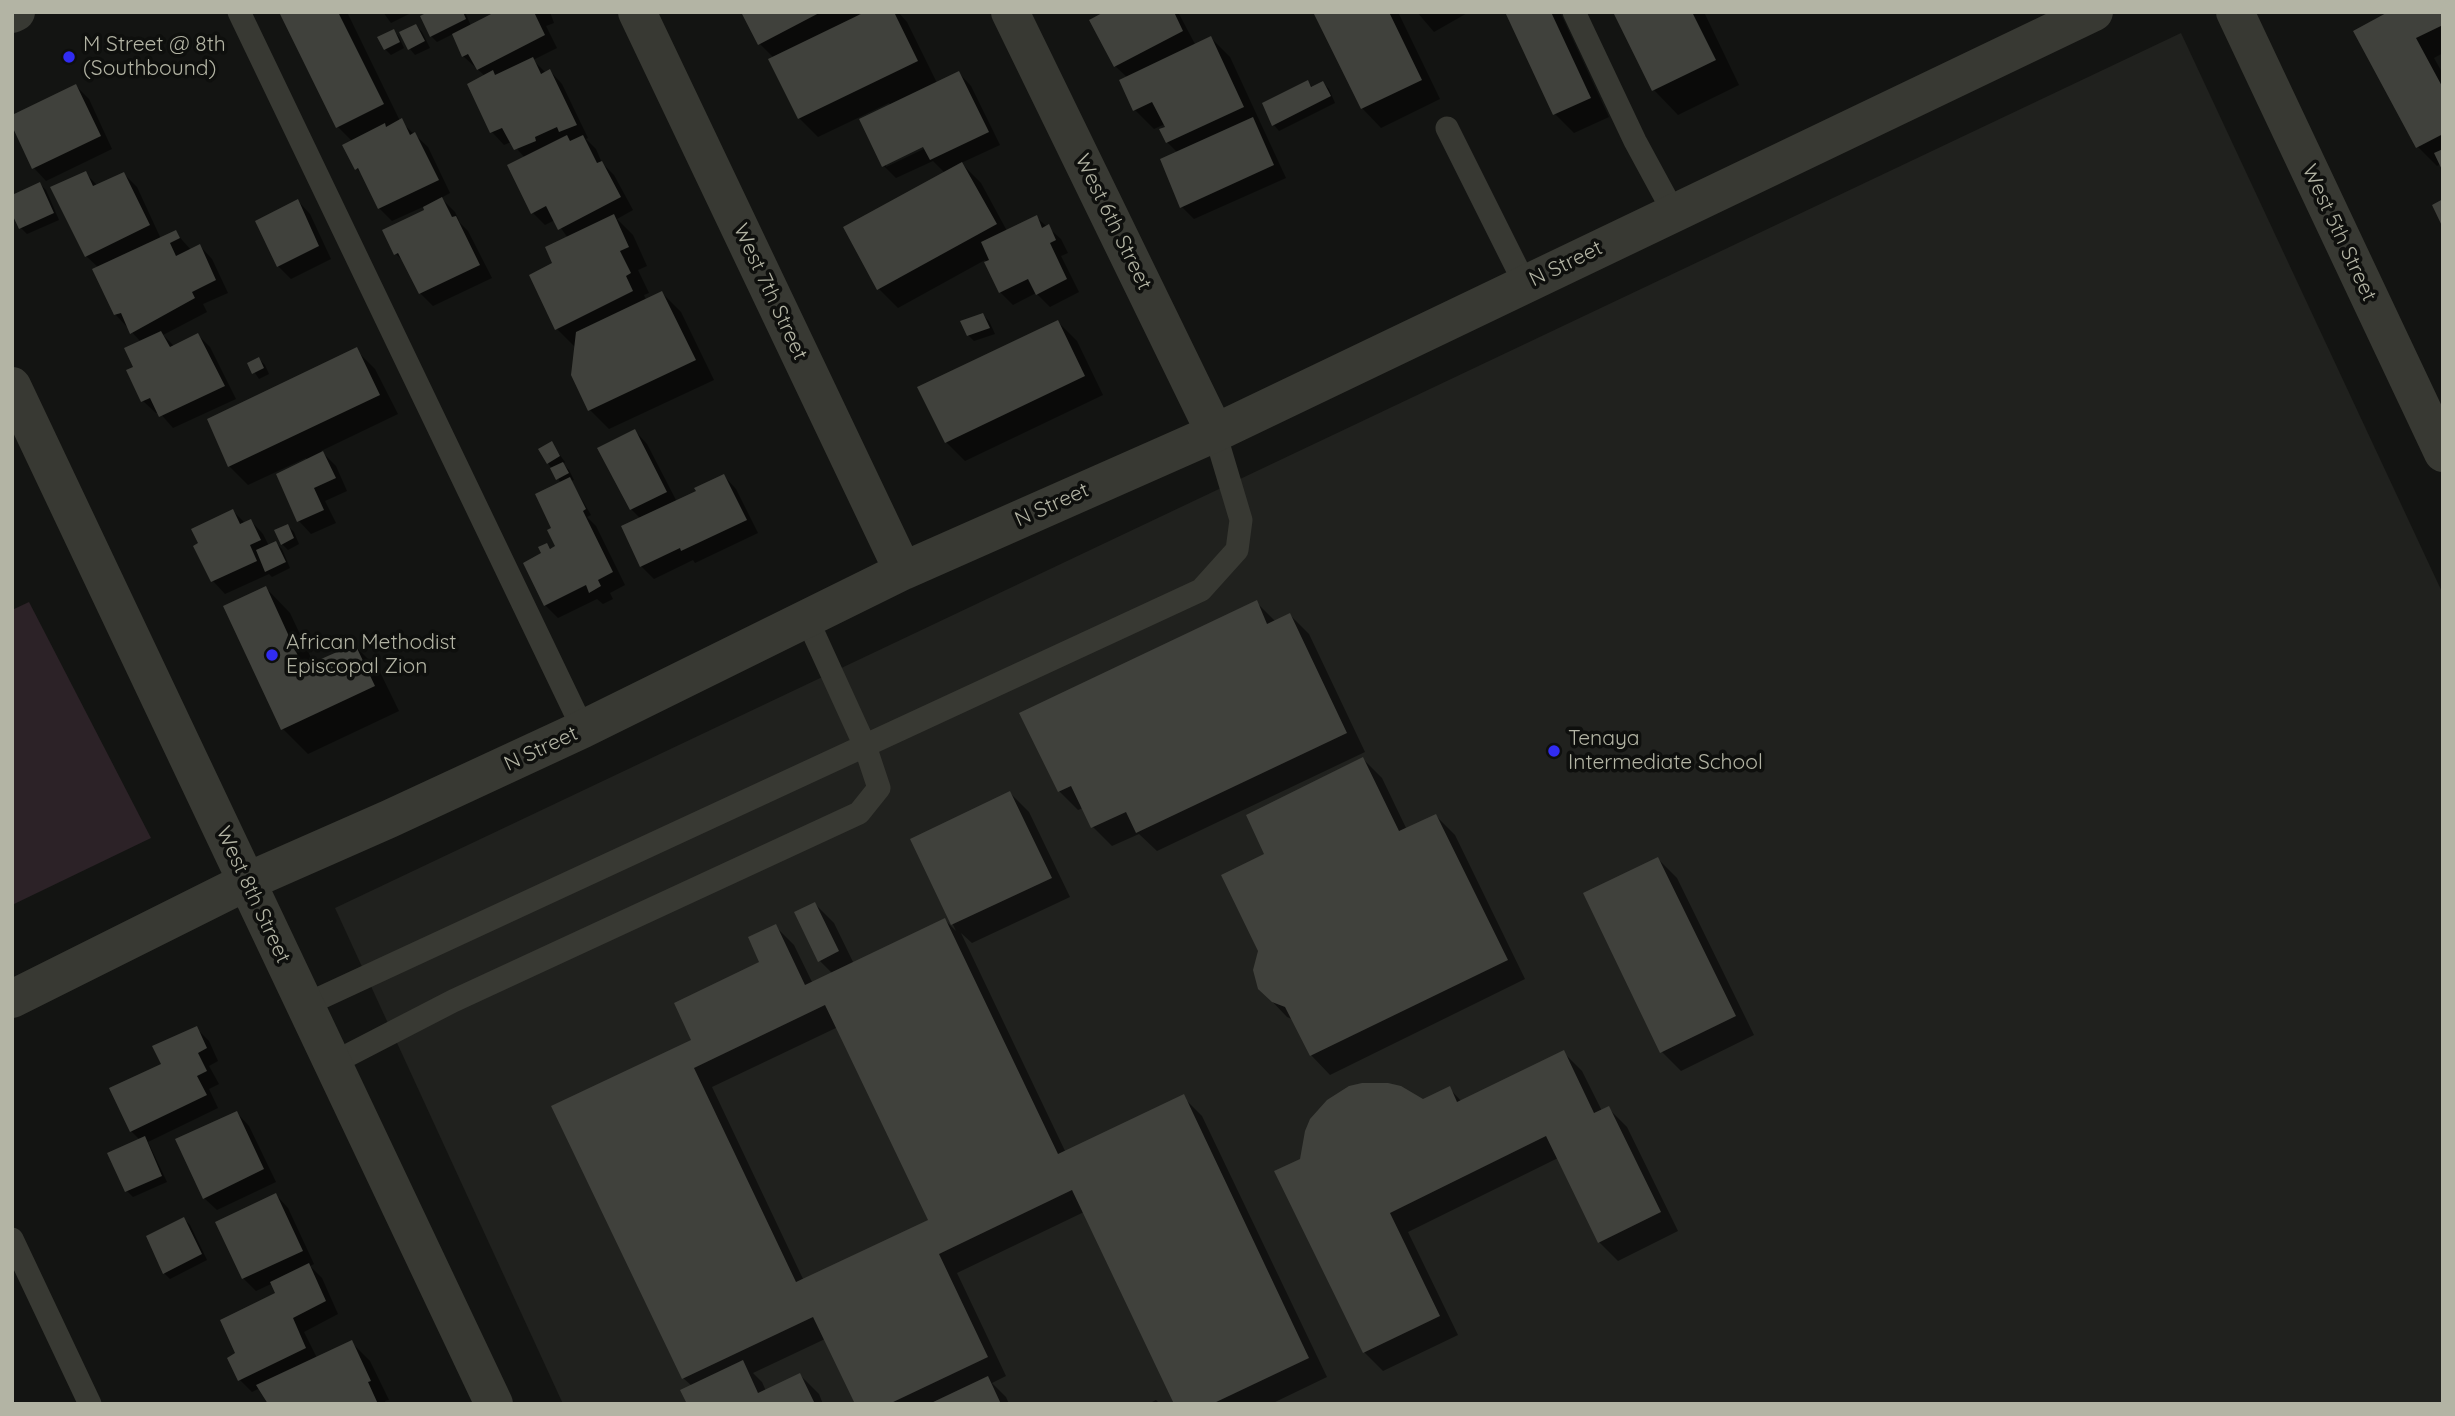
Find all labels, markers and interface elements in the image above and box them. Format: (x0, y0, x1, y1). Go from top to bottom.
place label: M Street @ 8th (Southbound) (83, 32, 226, 82)
marker: M Street @ 8th (Southbound) (61, 49, 77, 65)
street label: West 6th Street (1069, 150, 1157, 294)
street label: West 5th Street (2296, 161, 2382, 305)
street label: West 7th Street (727, 220, 813, 364)
street label: N Street (1525, 235, 1607, 293)
street label: N Street (1011, 478, 1093, 532)
place label: African Methodist Episcopal Zion (286, 630, 456, 680)
marker: African Methodist Episcopal Zion (264, 647, 280, 663)
street label: N Street (500, 721, 582, 777)
place label: Tenaya Intermediate School (1568, 726, 1763, 776)
marker: Tenaya Intermediate School (1546, 743, 1562, 759)
street label: West 8th Street (210, 823, 296, 967)

